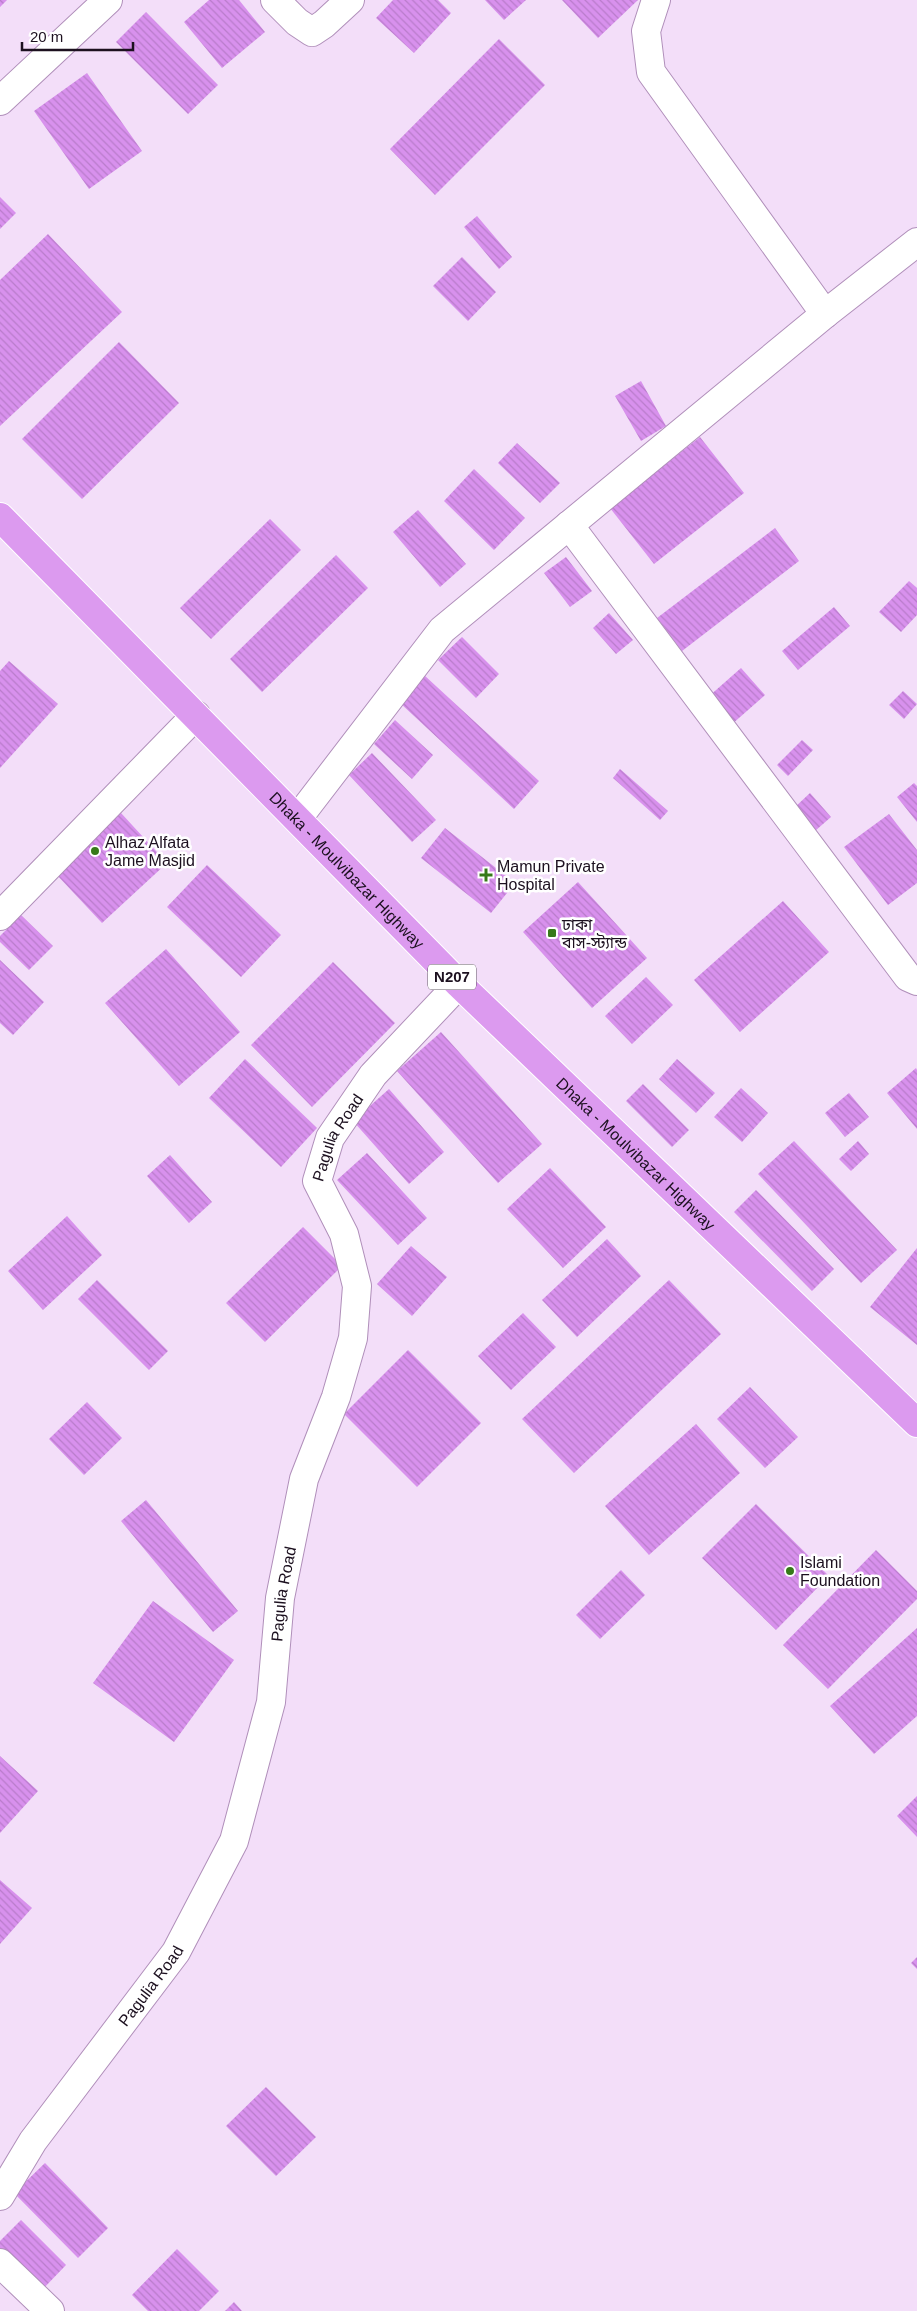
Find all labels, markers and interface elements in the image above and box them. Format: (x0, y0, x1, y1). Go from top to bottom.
scale bar (22, 20, 134, 52)
text: 20 m (30, 28, 63, 45)
street label: Dhaka - Moulvibazar Highway (266, 789, 427, 952)
place label: Alhaz Alfata Jame Masjid (105, 834, 195, 869)
marker: Alhaz Alfata Jame Masjid (89, 845, 101, 857)
place label: Mamun Private Hospital (497, 858, 605, 893)
marker: Mamun Private Hospital (479, 868, 493, 882)
place label: ঢাকা বাস-স্ট্যান্ড (561, 916, 628, 951)
marker: ঢাকা বাস-স্ট্যান্ড (546, 927, 558, 939)
road number: N207 (428, 964, 476, 990)
street label: Dhaka - Moulvibazar Highway (553, 1074, 718, 1234)
street label: Pagulia Road (309, 1091, 366, 1183)
street label: Pagulia Road (268, 1545, 299, 1642)
place label: Islami Foundation (800, 1554, 880, 1589)
marker: Islami Foundation (784, 1565, 796, 1577)
street label: Pagulia Road (115, 1943, 187, 2029)

